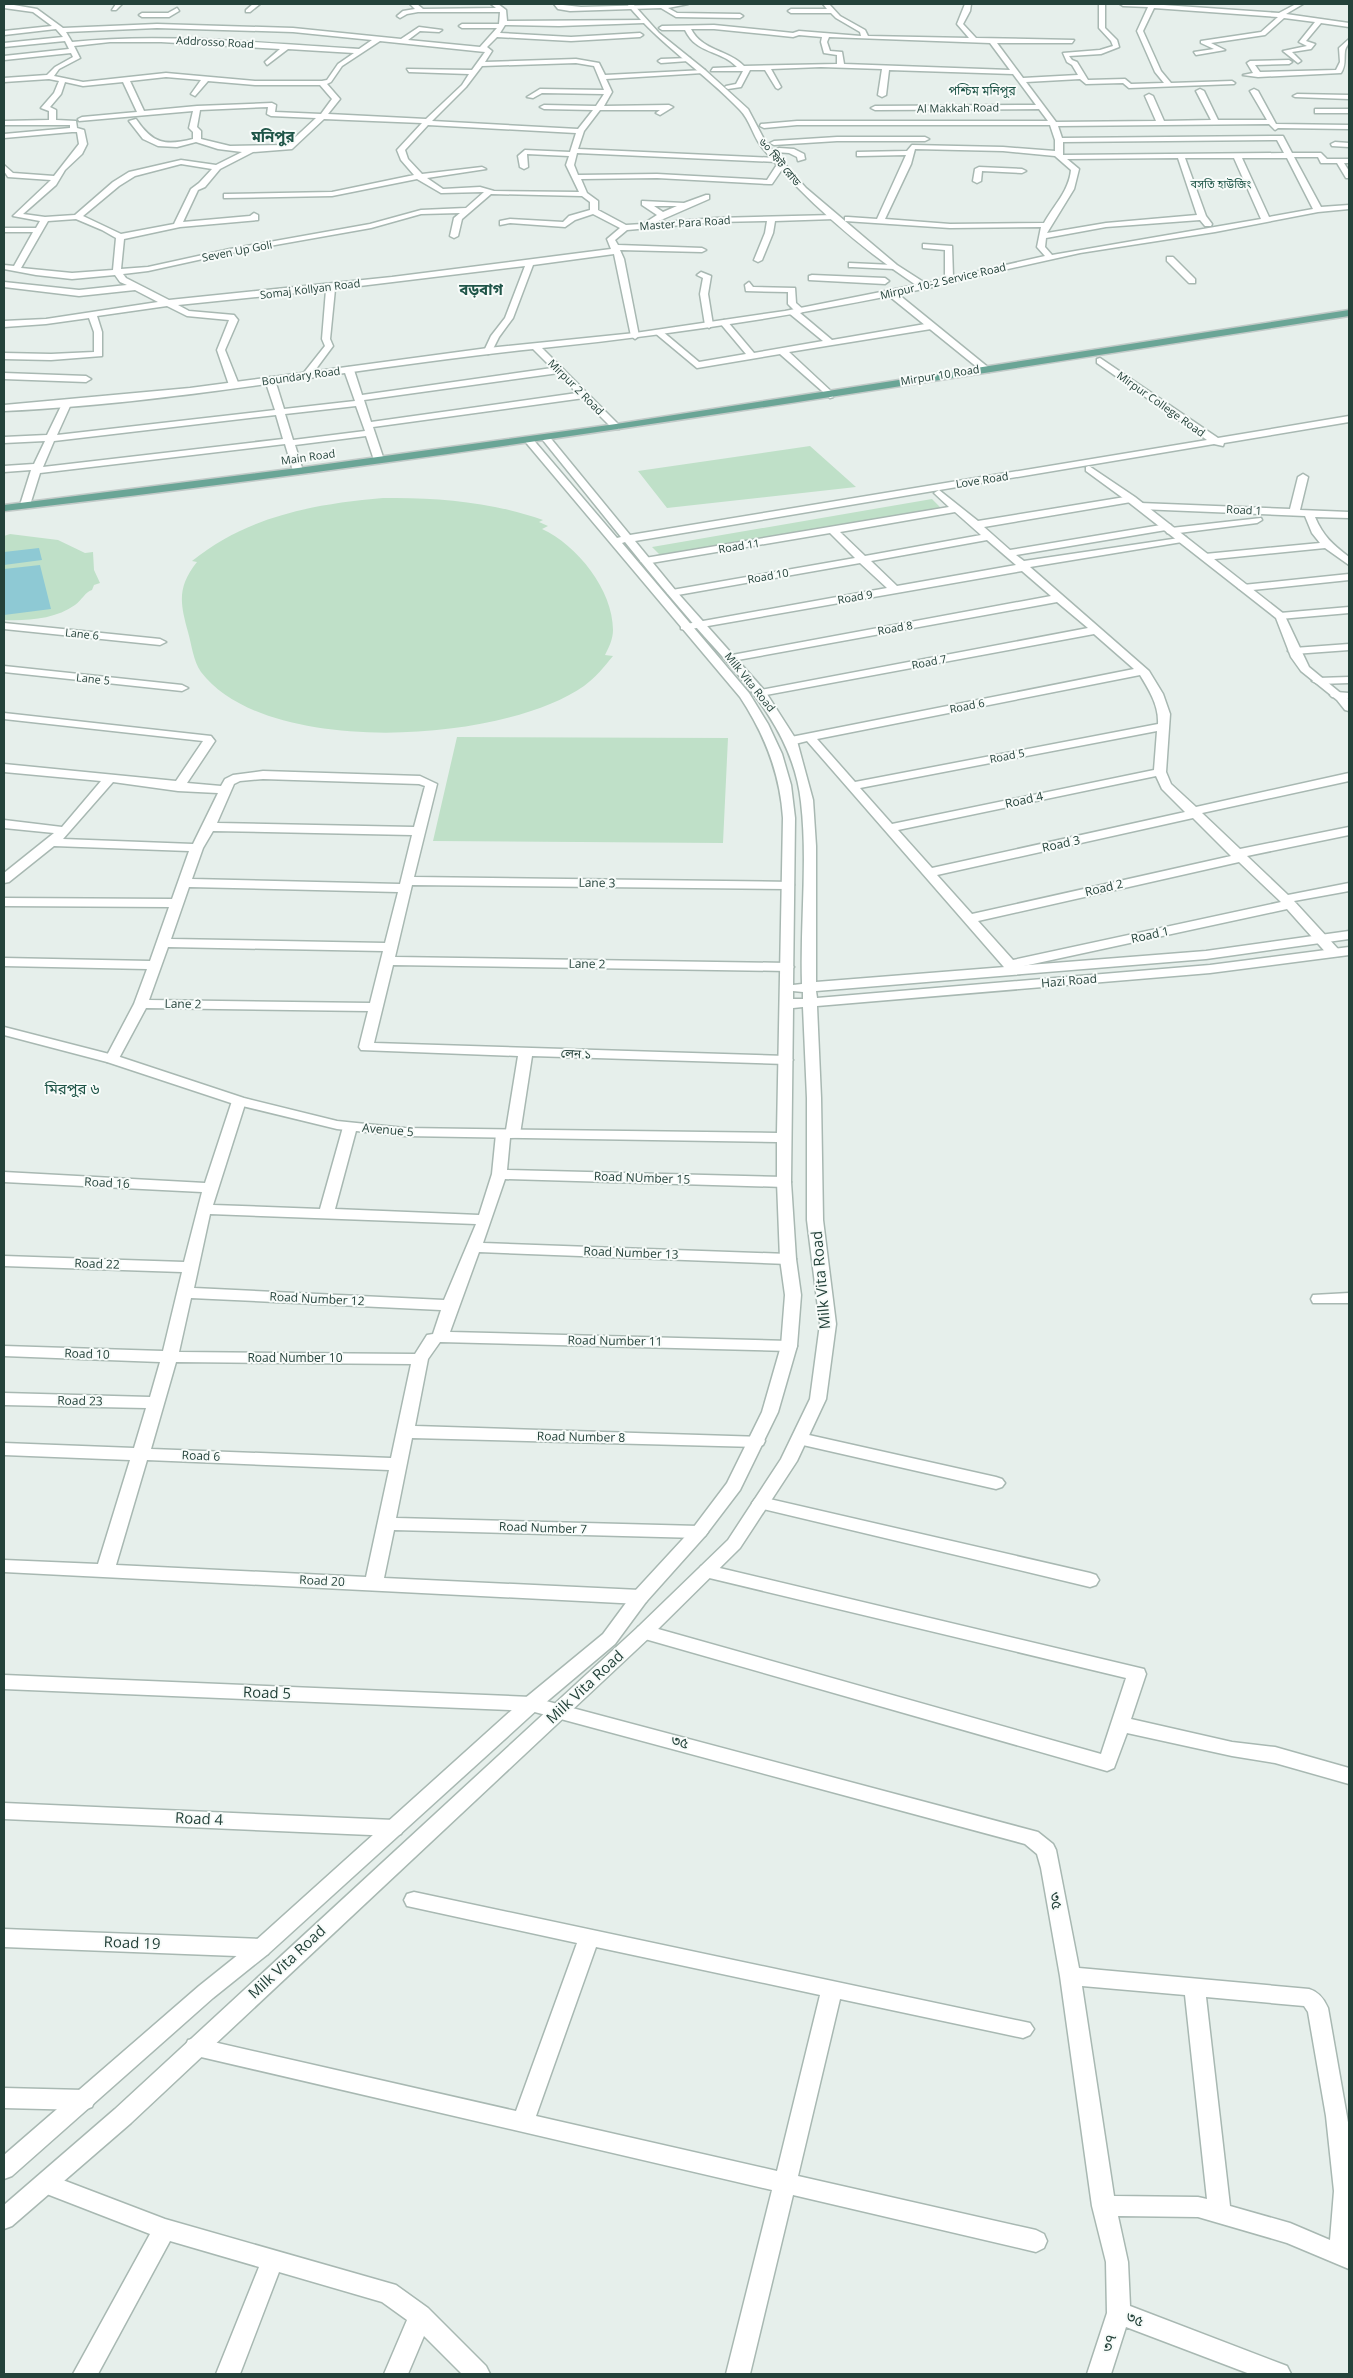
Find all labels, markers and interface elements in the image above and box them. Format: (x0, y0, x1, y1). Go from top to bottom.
street label: Addrosso Road (176, 32, 254, 51)
district label: পশ্চিম মনিপুর (948, 82, 1016, 99)
street label: Al Makkah Road (917, 99, 999, 116)
district label: মনিপুর (250, 126, 295, 147)
street label: ৬০ ফিট রোড (756, 135, 805, 189)
district label: বসতি হাউজিং (1190, 176, 1252, 191)
street label: Master Para Road (639, 212, 731, 233)
street label: Seven Up Goli (200, 236, 273, 265)
street label: Mirpur 10-2 Service Road (878, 259, 1007, 302)
street label: Somaj Kollyan Road (259, 275, 361, 302)
district label: বড়বাগ (458, 279, 503, 299)
street label: Mirpur 2 Road (545, 355, 608, 418)
street label: Mirpur 10 Road (899, 361, 980, 388)
street label: Boundary Road (261, 363, 341, 388)
street label: Mirpur College Road (1114, 367, 1208, 440)
street label: Main Road (280, 445, 336, 468)
street label: Love Road (955, 468, 1009, 491)
street label: Road 1 (1226, 501, 1262, 518)
street label: Road 11 (717, 535, 761, 556)
street label: Road 10 (746, 565, 790, 587)
street label: Road 9 (836, 586, 874, 607)
street label: Road 8 (876, 617, 914, 638)
street label: Lane 6 (64, 624, 100, 643)
street label: Milk Vita Road (722, 649, 779, 715)
street label: Road 7 (910, 651, 948, 672)
street label: Lane 5 (75, 669, 111, 688)
street label: Road 6 (948, 695, 986, 716)
street label: Road 5 (988, 745, 1026, 766)
street label: Road 4 (1003, 787, 1045, 812)
street label: Road 3 (1040, 831, 1082, 856)
street label: Lane 3 (578, 874, 616, 891)
street label: Road 2 (1083, 875, 1125, 900)
street label: Road 1 (1129, 922, 1171, 947)
street label: Lane 2 (568, 955, 606, 972)
street label: Hazi Road (1040, 970, 1098, 991)
street label: Lane 2 (164, 995, 202, 1012)
street label: লেন ১ (560, 1044, 592, 1063)
district label: মিরপুর ৬ (44, 1078, 99, 1098)
street label: Avenue 5 (362, 1119, 415, 1140)
street label: Road NUmber 15 (594, 1167, 691, 1188)
street label: Road 16 (84, 1173, 130, 1192)
street label: Milk Vita Road (806, 1230, 834, 1330)
street label: Road Number 13 (583, 1242, 679, 1263)
street label: Road 22 (74, 1254, 120, 1273)
street label: Road Number 12 (269, 1288, 365, 1309)
street label: Road Number 11 (567, 1331, 663, 1350)
street label: Road 10 (64, 1344, 110, 1363)
street label: Road Number 10 (247, 1349, 343, 1366)
street label: Road 23 (57, 1392, 103, 1409)
street label: Road Number 8 (537, 1427, 625, 1446)
street label: Road 6 (181, 1446, 221, 1465)
street label: Road Number 7 (499, 1517, 588, 1538)
street label: Road 20 (299, 1571, 345, 1590)
street label: Milk Vita Road (541, 1645, 627, 1727)
street label: Road 5 (243, 1681, 292, 1703)
street label: ৩৫ (669, 1729, 692, 1753)
street label: Road 4 (174, 1807, 224, 1829)
street label: ৩৫ (1046, 1890, 1068, 1911)
street label: Milk Vita Road (243, 1920, 329, 2002)
street label: Road 19 (103, 1931, 161, 1953)
street label: ৩৫ (1123, 2305, 1147, 2331)
street label: ৩৭ (1096, 2331, 1120, 2354)

